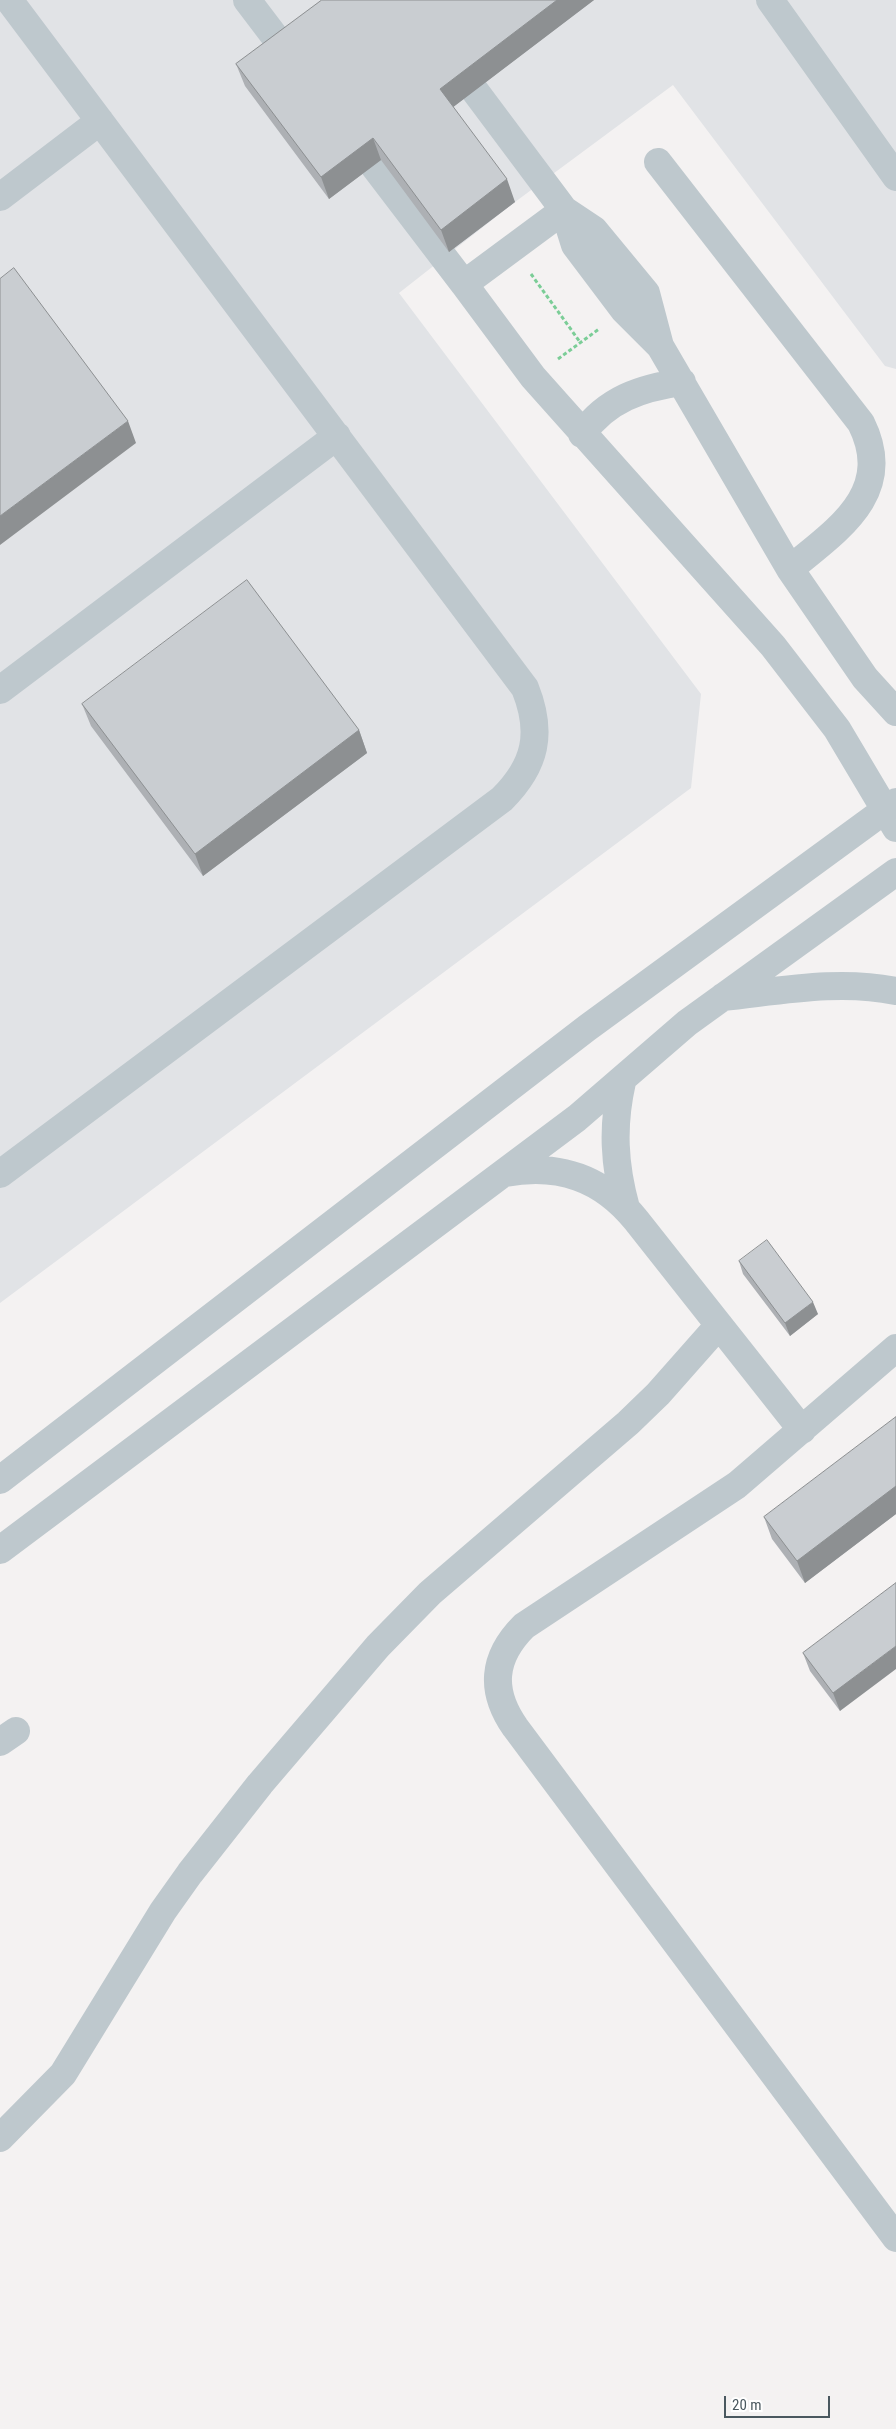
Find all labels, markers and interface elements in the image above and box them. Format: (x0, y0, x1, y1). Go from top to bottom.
scale bar (726, 2386, 832, 2418)
text: 20 m (732, 2396, 762, 2414)

